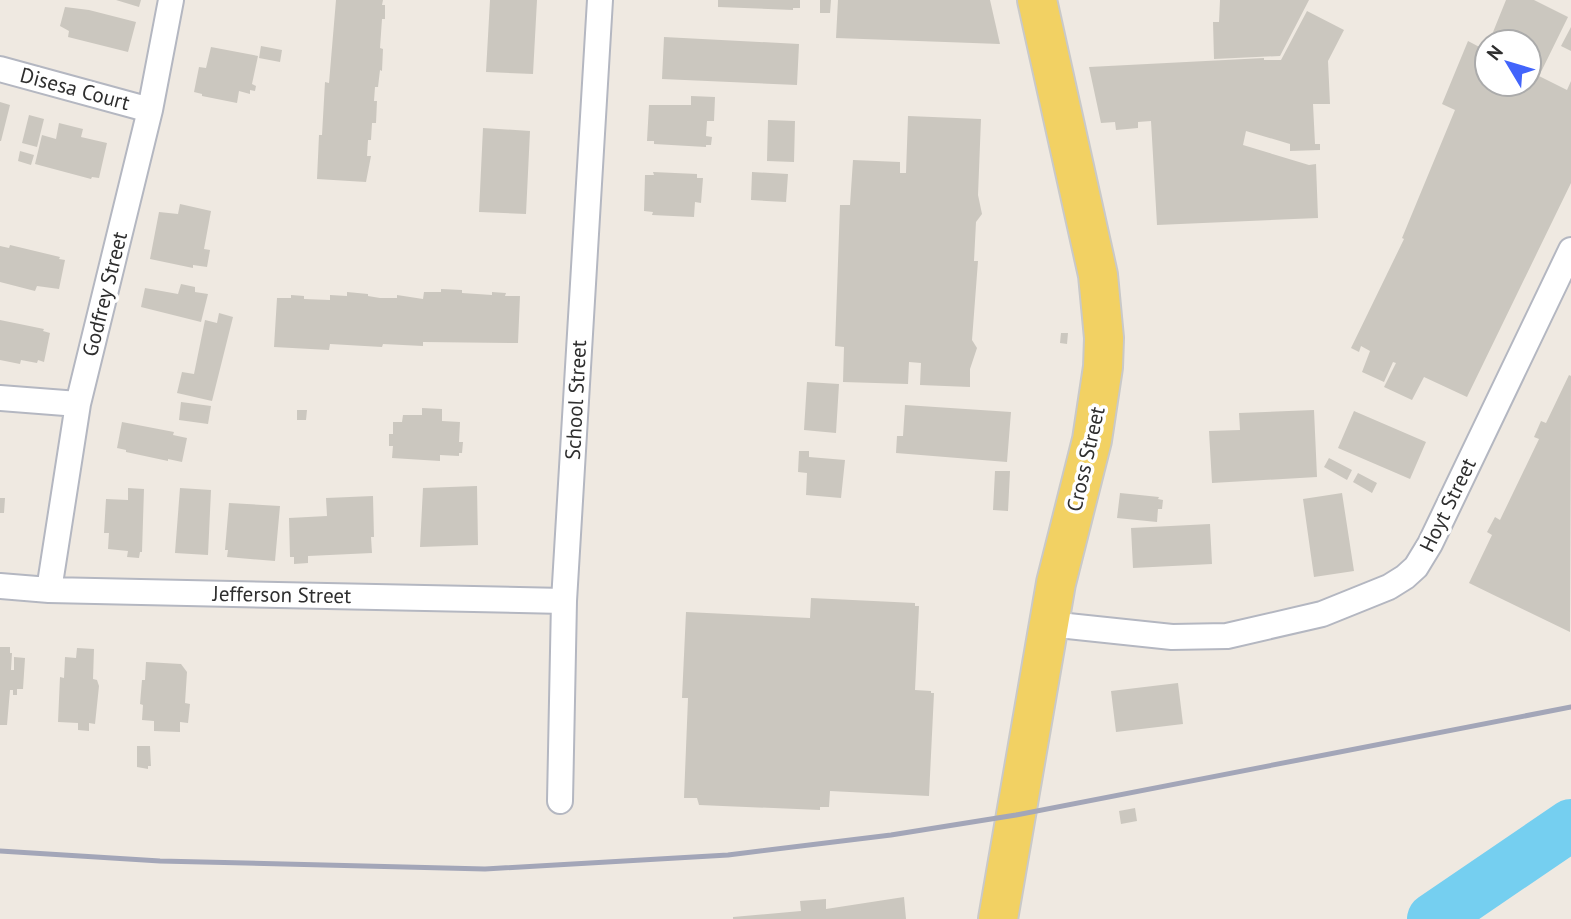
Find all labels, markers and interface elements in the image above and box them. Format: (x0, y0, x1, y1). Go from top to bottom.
north arrow (1473, 28, 1543, 98)
text: N (1481, 40, 1508, 65)
street label: Disesa Court (17, 61, 133, 116)
street label: Godfrey Street (76, 229, 133, 359)
street label: School Street (559, 339, 592, 461)
street label: Cross Street (1060, 404, 1111, 514)
street label: Hoyt Street (1413, 453, 1482, 556)
street label: Jefferson Street (211, 580, 352, 609)

